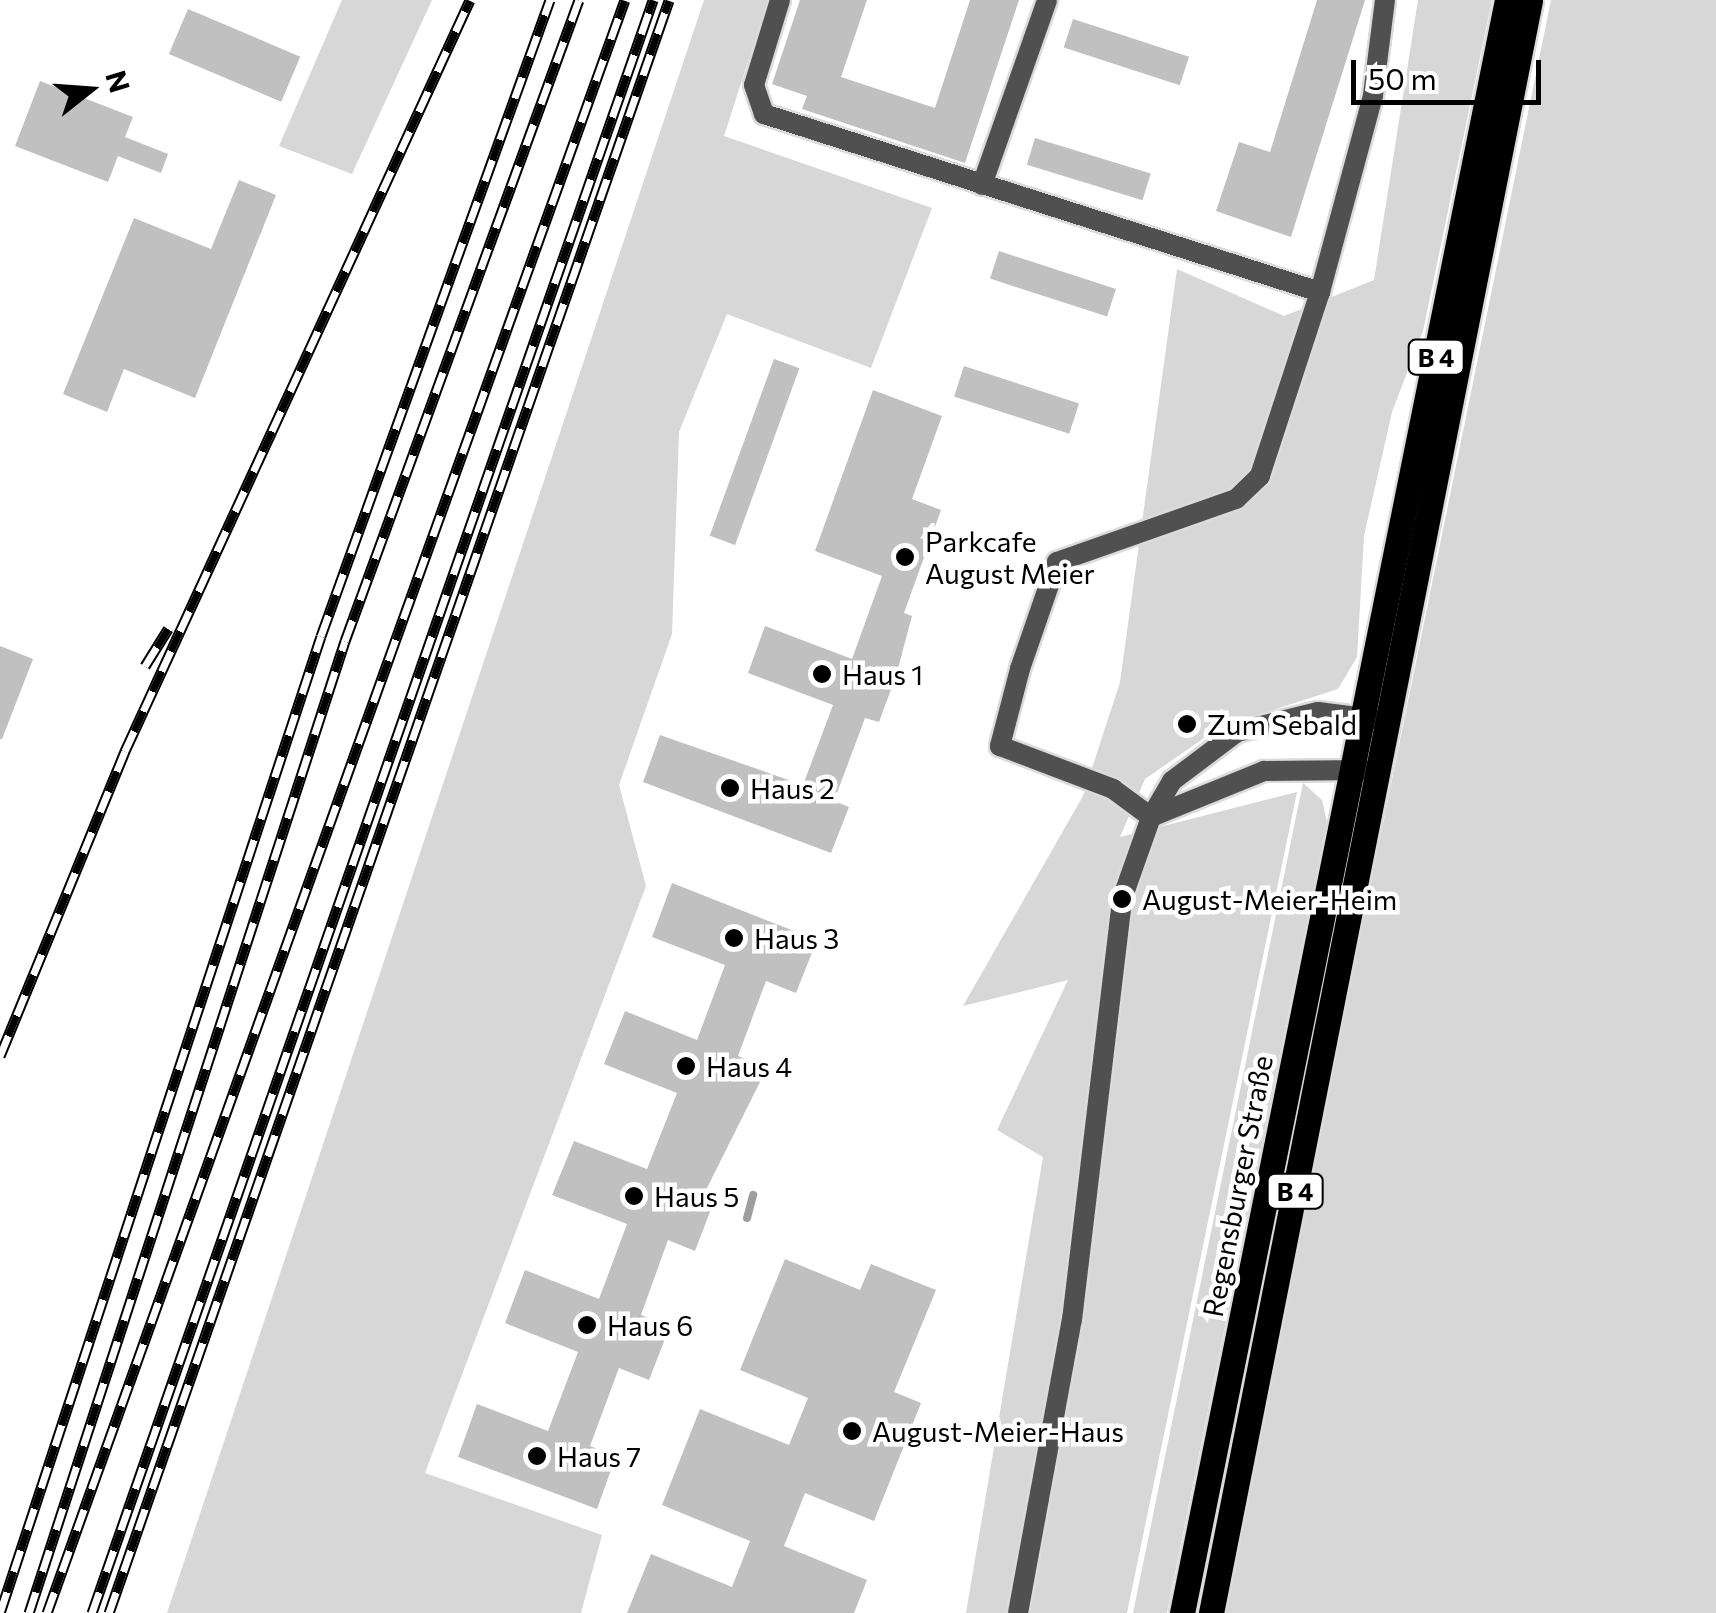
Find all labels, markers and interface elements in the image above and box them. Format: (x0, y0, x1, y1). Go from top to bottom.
north arrow (40, 40, 140, 140)
scale bar (1356, 40, 1546, 102)
text: 50 m (1368, 59, 1437, 96)
text: N (99, 66, 138, 96)
road number: B 4 (1406, 337, 1466, 377)
place label: Parkcafe August Meier (925, 524, 1095, 590)
marker: Parkcafe August Meier (894, 546, 916, 568)
place label: Haus 1 (842, 657, 923, 691)
marker: Haus 1 (811, 663, 833, 685)
place label: Zum Sebald (1207, 707, 1357, 741)
marker: Zum Sebald (1176, 713, 1198, 735)
place label: Haus 2 (750, 771, 835, 805)
marker: Haus 2 (719, 777, 741, 799)
place label: August-Meier-Heim (1142, 882, 1397, 916)
marker: August-Meier-Heim (1111, 888, 1133, 910)
place label: Haus 3 (754, 921, 839, 955)
marker: Haus 3 (723, 927, 745, 949)
place label: Haus 4 (706, 1049, 792, 1083)
street label: Regensburger Straße (1195, 1052, 1279, 1320)
marker: Haus 4 (675, 1055, 697, 1077)
road number: B 4 (1265, 1171, 1325, 1211)
place label: Haus 5 (654, 1179, 739, 1213)
marker: Haus 5 (623, 1185, 645, 1207)
place label: Haus 6 (607, 1308, 693, 1342)
marker: Haus 6 (576, 1314, 598, 1336)
place label: August-Meier-Haus (872, 1414, 1124, 1448)
marker: August-Meier-Haus (841, 1420, 863, 1442)
place label: Haus 7 (557, 1439, 641, 1473)
marker: Haus 7 (526, 1445, 548, 1467)

